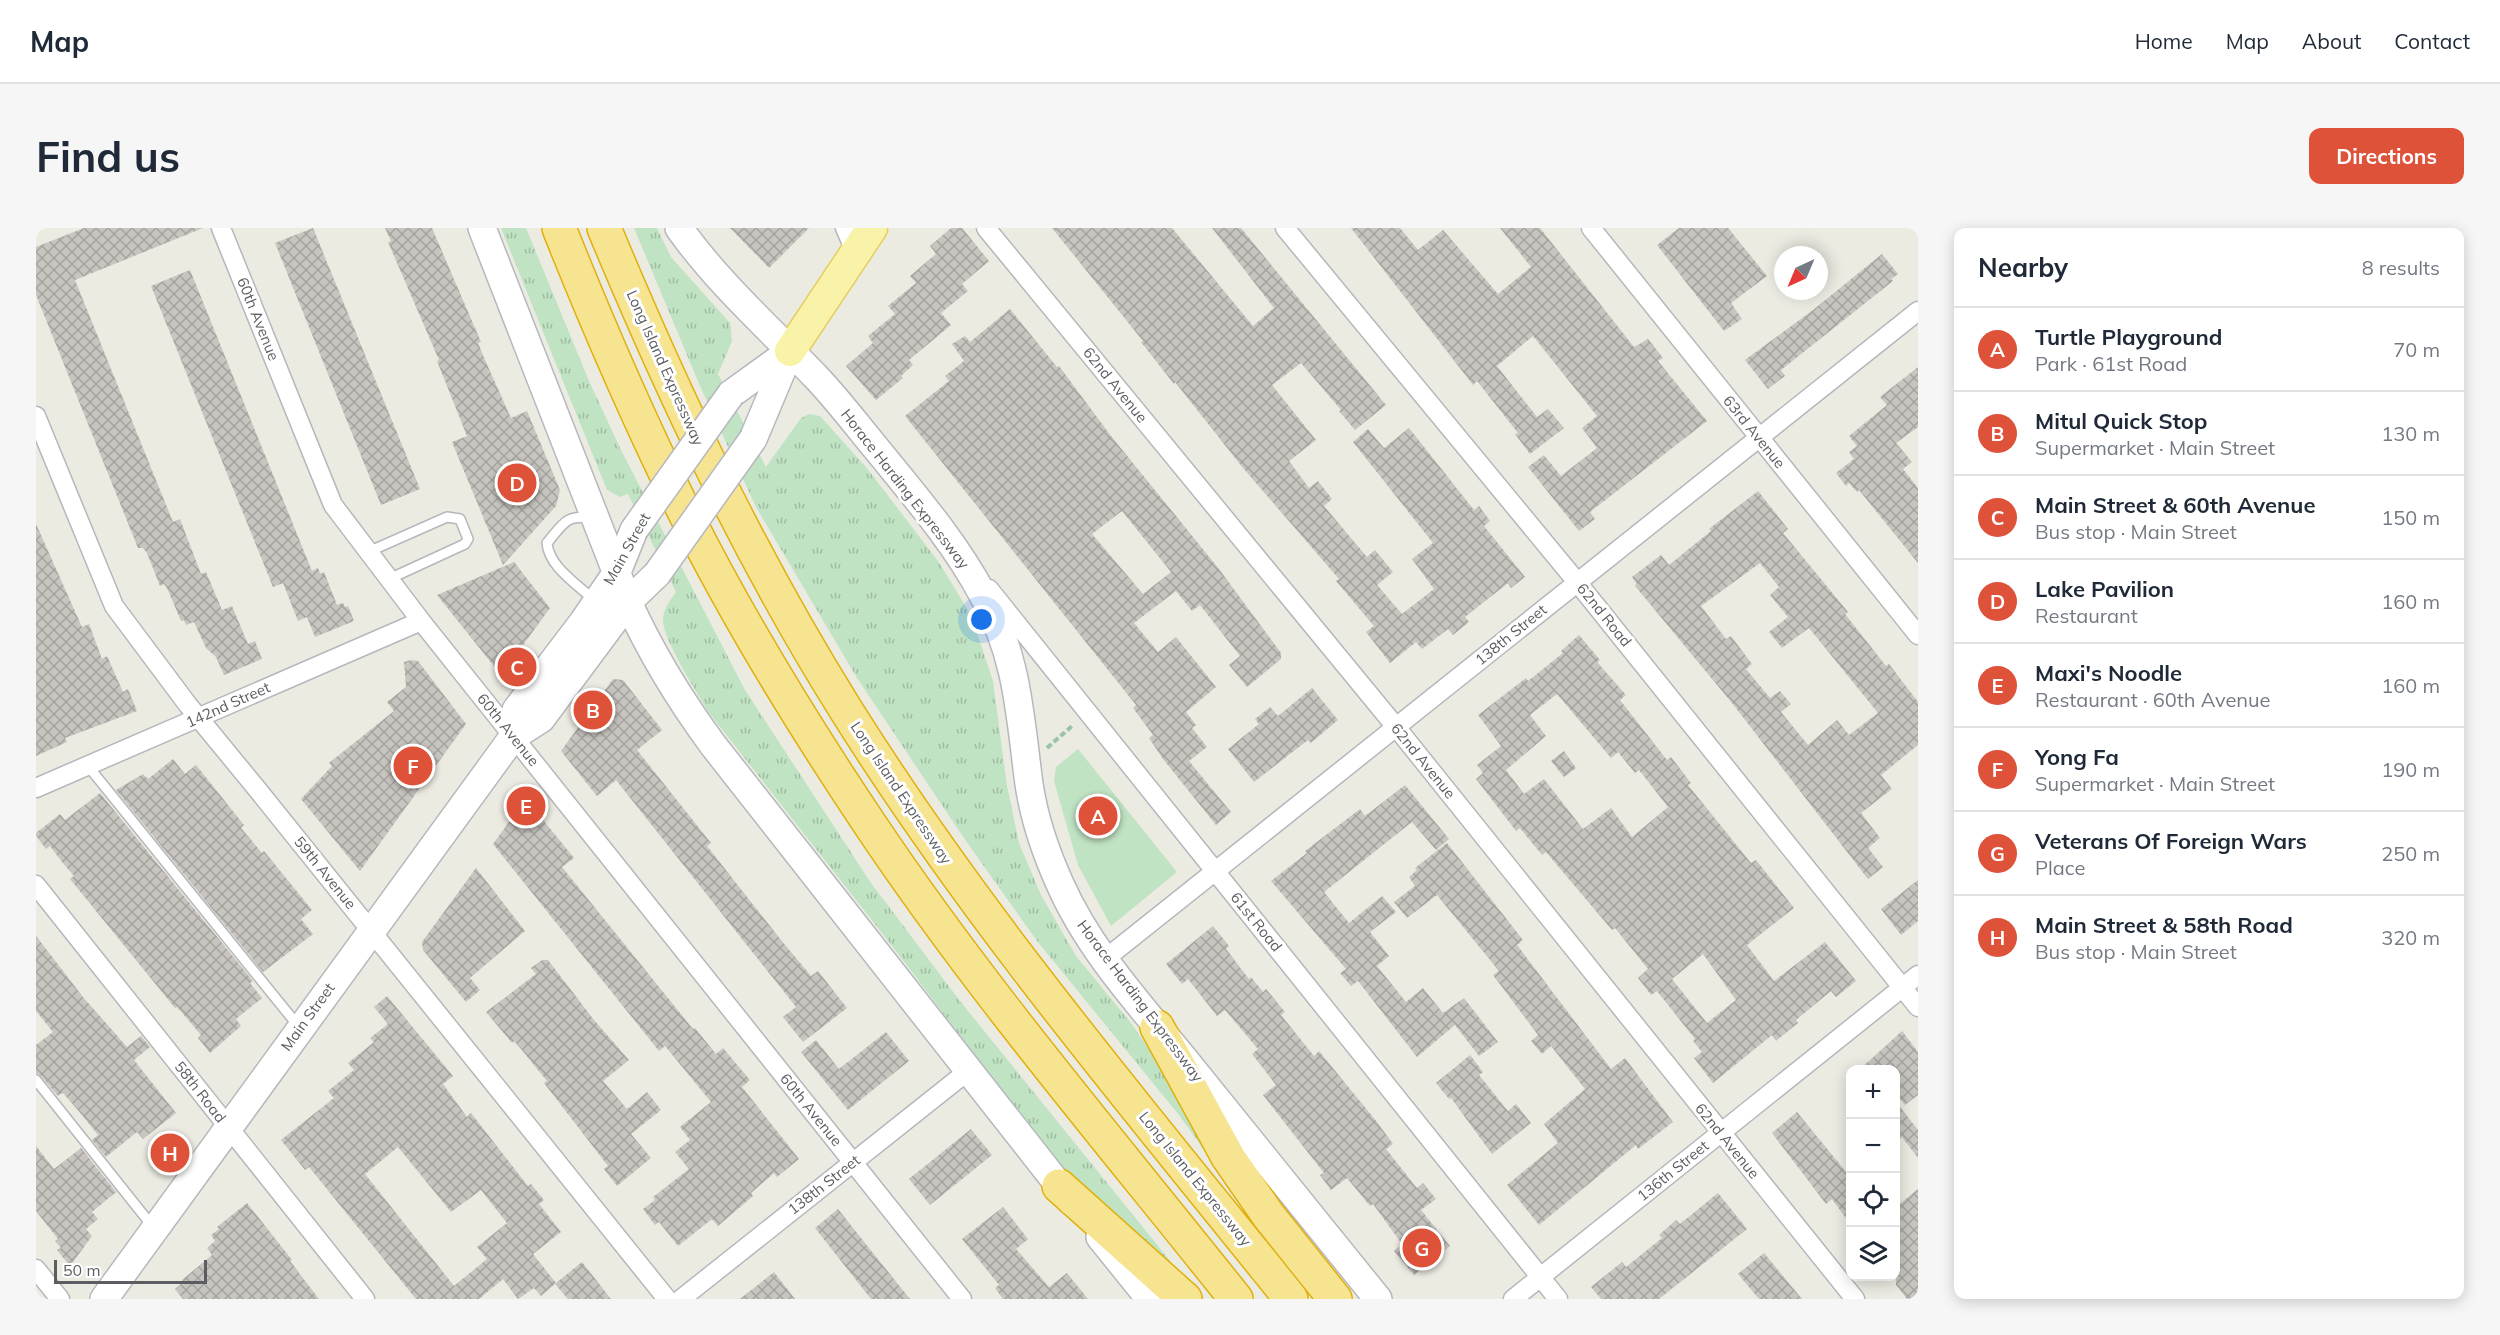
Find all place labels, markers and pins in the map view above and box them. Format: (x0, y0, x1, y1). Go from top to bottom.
pin: D (498, 460, 536, 506)
pin: C (498, 644, 536, 690)
pin: B (574, 688, 612, 732)
pin: F (394, 744, 433, 788)
pin: E (506, 784, 546, 828)
pin: A (1078, 794, 1118, 838)
pin: H (150, 1130, 190, 1176)
pin: G (1402, 1226, 1442, 1270)

